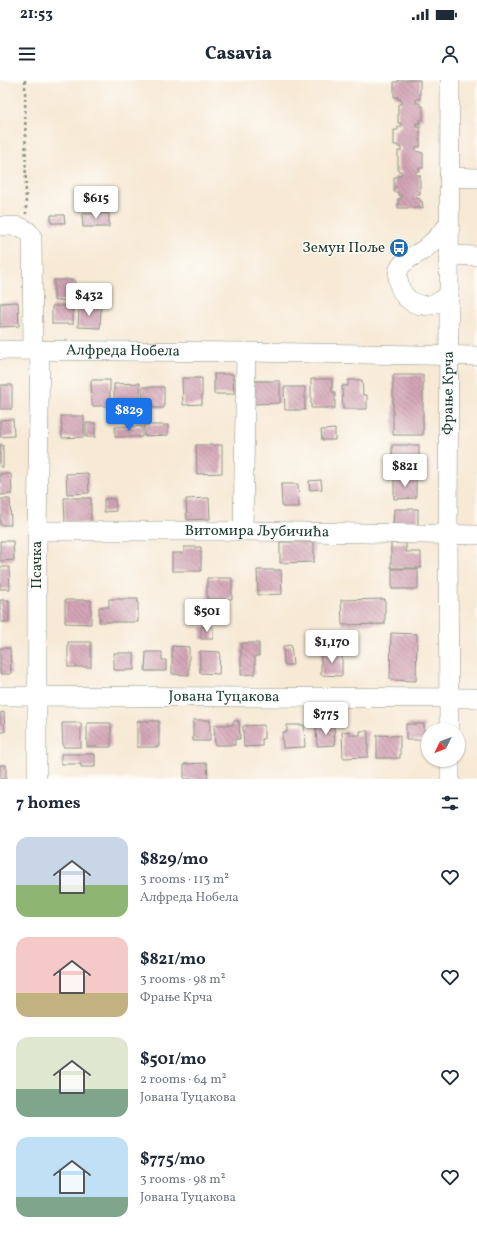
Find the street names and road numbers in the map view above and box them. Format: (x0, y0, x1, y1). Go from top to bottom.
street label: Алфреда Нобела (66, 340, 180, 362)
street label: Фрање Крча (438, 351, 459, 435)
street label: Витомира Љубичића (185, 521, 329, 543)
street label: Псачка (27, 541, 48, 589)
street label: Јована Туцакова (168, 686, 280, 708)

